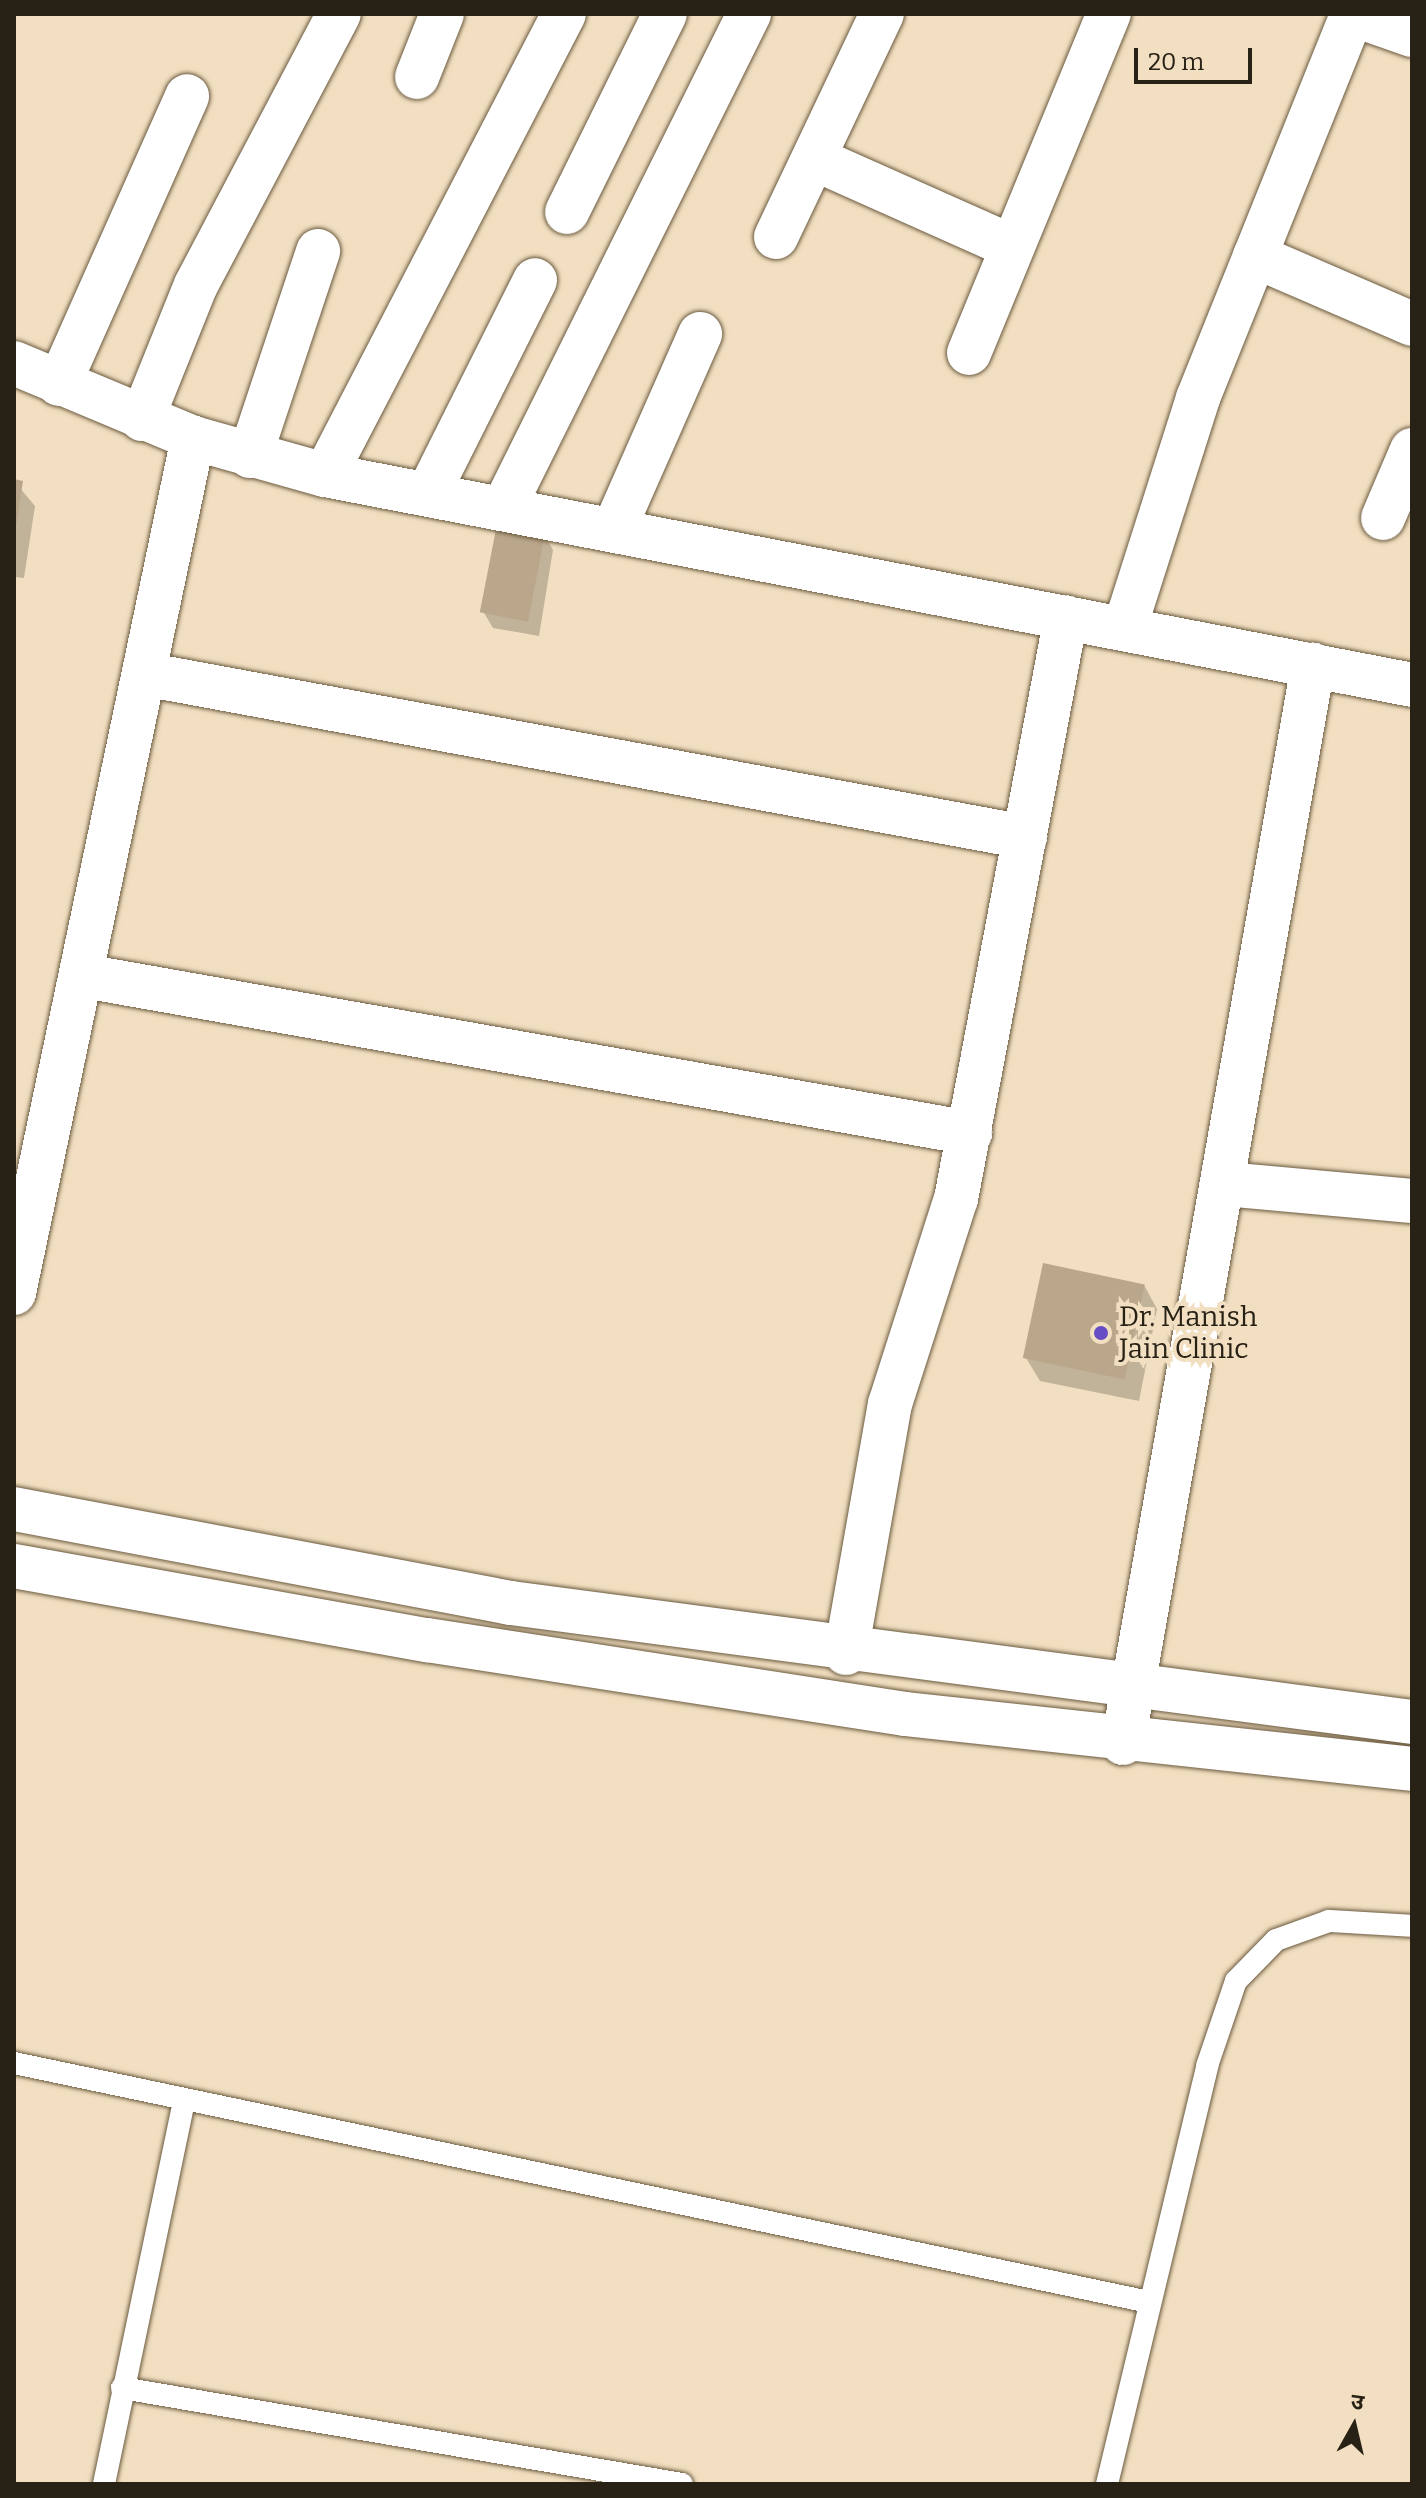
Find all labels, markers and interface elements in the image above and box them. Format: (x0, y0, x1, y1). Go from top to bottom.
scale bar (1138, 32, 1256, 82)
text: 20 m (1148, 48, 1204, 76)
place label: Dr. Manish Jain Clinic (1119, 1300, 1257, 1366)
marker: Dr. Manish Jain Clinic (1090, 1322, 1112, 1344)
north arrow (1314, 2386, 1394, 2466)
text: उ (1349, 2387, 1366, 2416)

